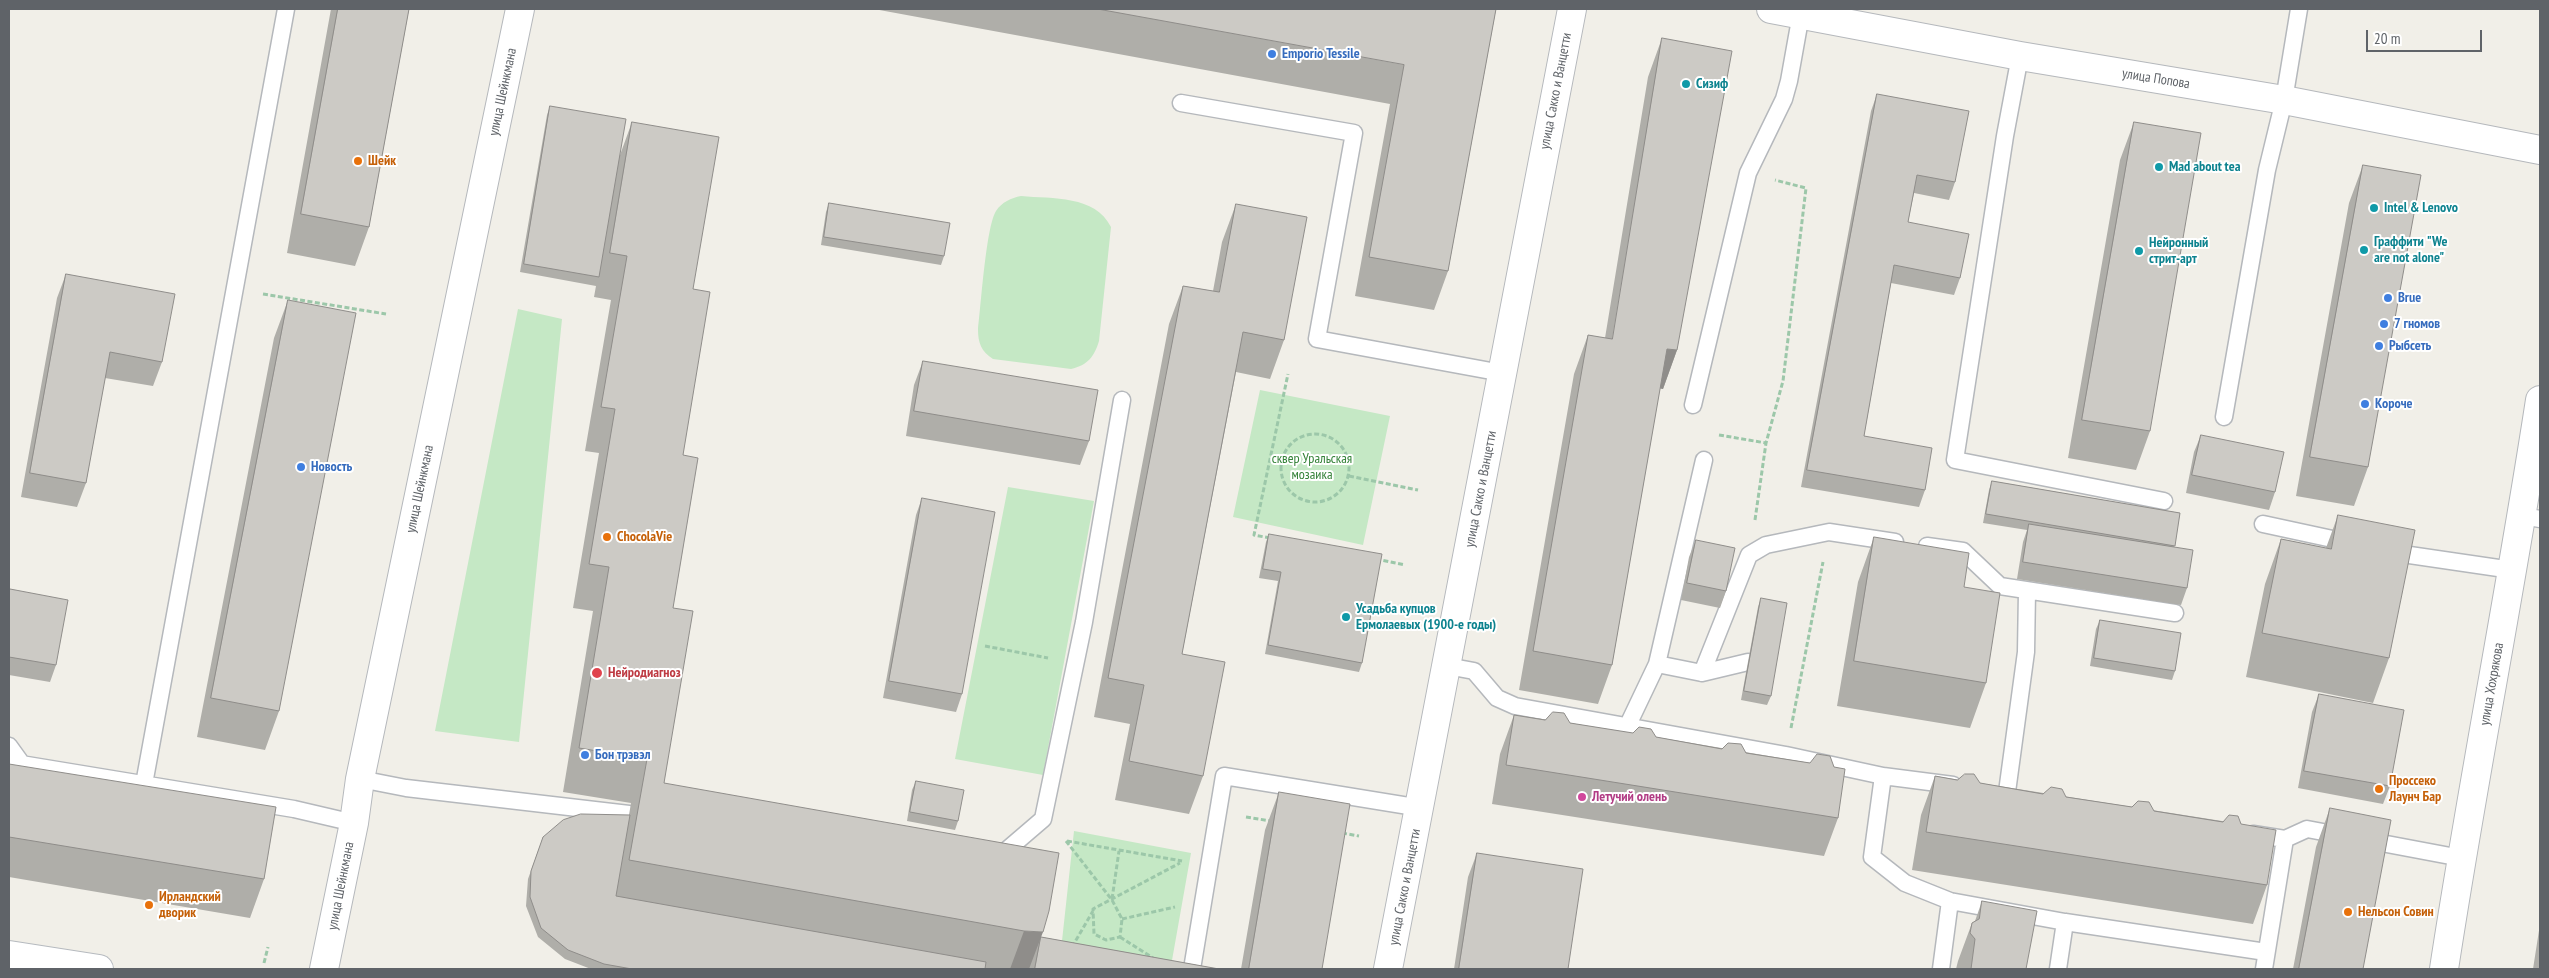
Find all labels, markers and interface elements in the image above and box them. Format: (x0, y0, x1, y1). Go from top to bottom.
scale bar (2369, 20, 2485, 52)
text: 20 m (2374, 29, 2400, 48)
street label: улица Сакко и Ванцетти (1536, 31, 1576, 151)
street label: улица Шейнкмана (485, 46, 521, 138)
place label: Emporio Tessile (1282, 46, 1360, 62)
marker: Emporio Tessile (1266, 48, 1278, 60)
street label: улица Попова (2121, 65, 2191, 93)
place label: Сизиф (1696, 76, 1728, 92)
marker: Сизиф (1680, 78, 1692, 90)
place label: Шейк (368, 153, 396, 169)
marker: Шейк (352, 155, 364, 167)
place label: Mad about tea (2169, 159, 2240, 175)
marker: Mad about tea (2153, 161, 2165, 173)
place label: Intel & Lenovo (2384, 200, 2458, 216)
marker: Intel & Lenovo (2368, 202, 2380, 214)
place label: Граффити "We are not alone" (2374, 234, 2447, 266)
place label: Нейронный стрит-арт (2149, 235, 2208, 268)
marker: Граффити "We are not alone" (2358, 244, 2370, 256)
marker: Нейронный стрит-арт (2133, 245, 2145, 257)
place label: Brue (2398, 290, 2421, 306)
marker: Brue (2382, 292, 2394, 304)
place label: 7 гномов (2394, 316, 2440, 332)
marker: 7 гномов (2378, 318, 2390, 330)
place label: Рыбсеть (2389, 338, 2431, 354)
marker: Рыбсеть (2373, 340, 2385, 352)
place label: Короче (2375, 396, 2413, 412)
marker: Короче (2359, 398, 2371, 410)
street label: улица Сакко и Ванцетти (1461, 429, 1501, 549)
street label: улица Шейнкмана (402, 443, 438, 535)
park label: сквер Уральская мозаика (1272, 451, 1352, 484)
place label: Новость (311, 459, 352, 475)
marker: Новость (295, 461, 307, 473)
place label: ChocolaVie (617, 529, 672, 545)
marker: ChocolaVie (601, 531, 613, 543)
place label: Усадьба купцов Ермолаевых (1900-е годы) (1356, 601, 1496, 634)
marker: Усадьба купцов Ермолаевых (1900-е годы) (1340, 611, 1352, 623)
street label: улица Хохрякова (2476, 641, 2508, 727)
place label: Нейродиагноз (608, 665, 681, 681)
marker: Нейродиагноз (590, 666, 604, 680)
place label: Бон трэвэл (595, 747, 651, 763)
marker: Бон трэвэл (579, 749, 591, 761)
place label: Проссеко Лаунч Бар (2389, 773, 2441, 806)
marker: Проссеко Лаунч Бар (2373, 783, 2385, 795)
place label: Летучий олень (1592, 789, 1667, 805)
marker: Летучий олень (1576, 791, 1588, 803)
street label: улица Сакко и Ванцетти (1385, 827, 1425, 947)
street label: улица Шейнкмана (324, 840, 358, 932)
place label: Ирландский дворик (159, 889, 221, 922)
marker: Ирландский дворик (143, 899, 155, 911)
place label: Нельсон Совин (2358, 904, 2434, 920)
marker: Нельсон Совин (2342, 906, 2354, 918)

